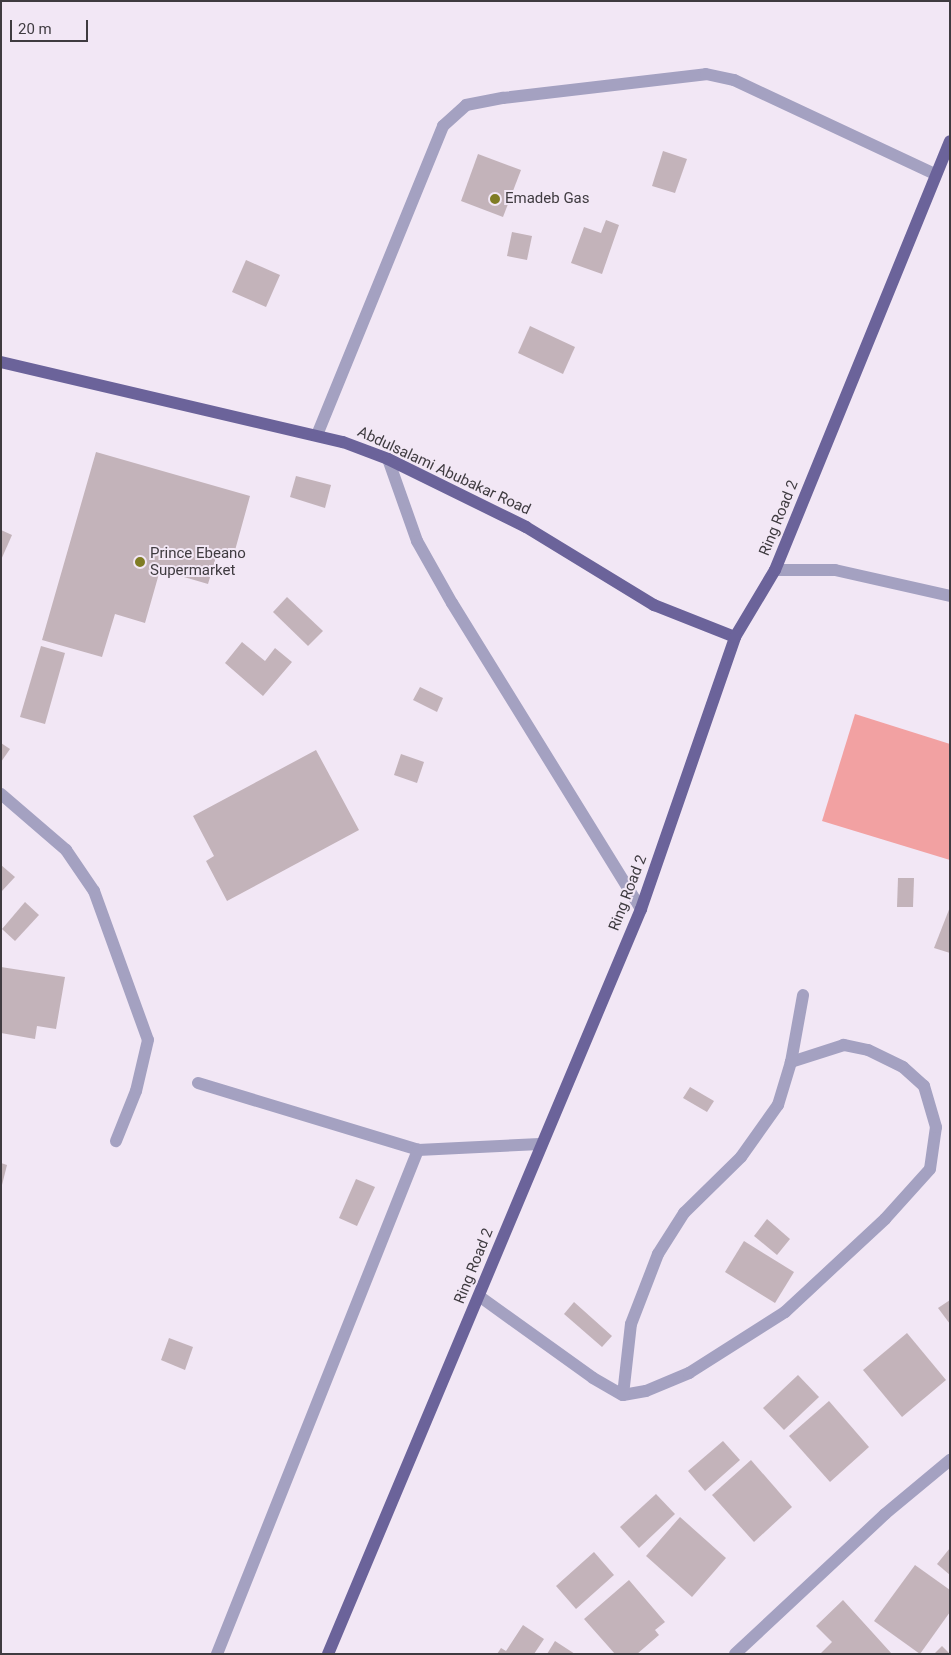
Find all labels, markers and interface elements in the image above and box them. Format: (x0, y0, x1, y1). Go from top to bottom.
scale bar (12, 10, 90, 42)
text: 20 m (18, 20, 52, 38)
place label: Emadeb Gas (505, 190, 590, 208)
marker: Emadeb Gas (489, 193, 501, 205)
street label: Abdulsalami Abubakar Road (355, 423, 533, 519)
street label: Ring Road 2 (756, 478, 802, 558)
place label: Prince Ebeano Supermarket (150, 544, 246, 579)
marker: Prince Ebeano Supermarket (134, 556, 146, 568)
street label: Ring Road 2 (605, 852, 651, 934)
street label: Ring Road 2 (451, 1226, 497, 1306)

